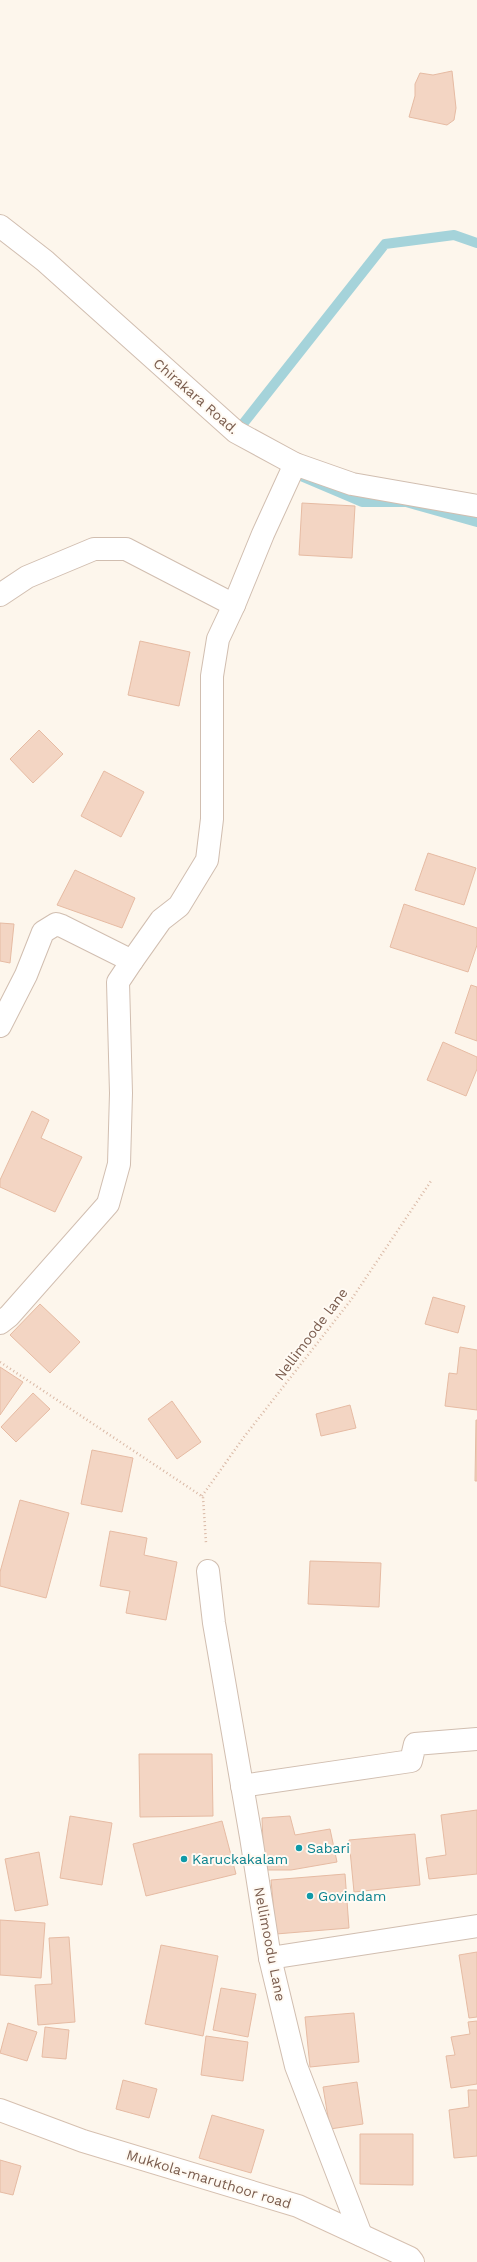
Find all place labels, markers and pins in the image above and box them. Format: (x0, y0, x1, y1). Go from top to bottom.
place label: Sabari (307, 1840, 350, 1856)
marker: Sabari (294, 1843, 304, 1853)
place label: Karuckakalam (192, 1851, 288, 1867)
marker: Karuckakalam (179, 1854, 189, 1864)
place label: Govindam (318, 1888, 386, 1904)
marker: Govindam (305, 1891, 315, 1901)

